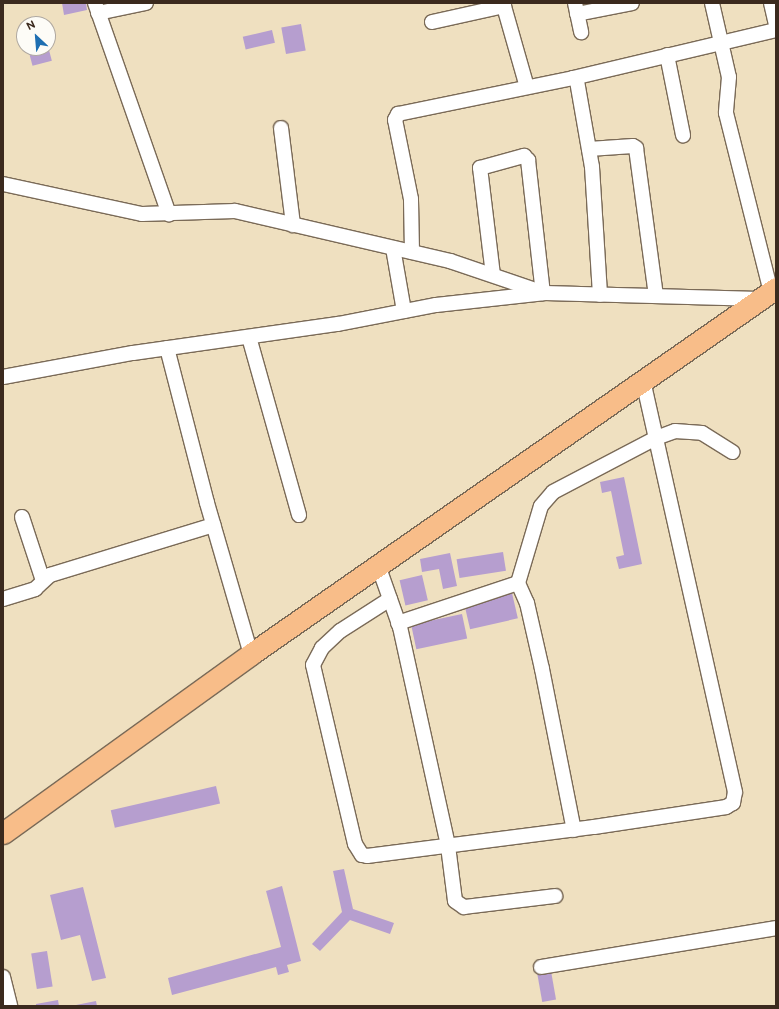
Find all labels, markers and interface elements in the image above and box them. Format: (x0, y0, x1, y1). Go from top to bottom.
north arrow (16, 16, 56, 56)
text: N (24, 18, 38, 33)

